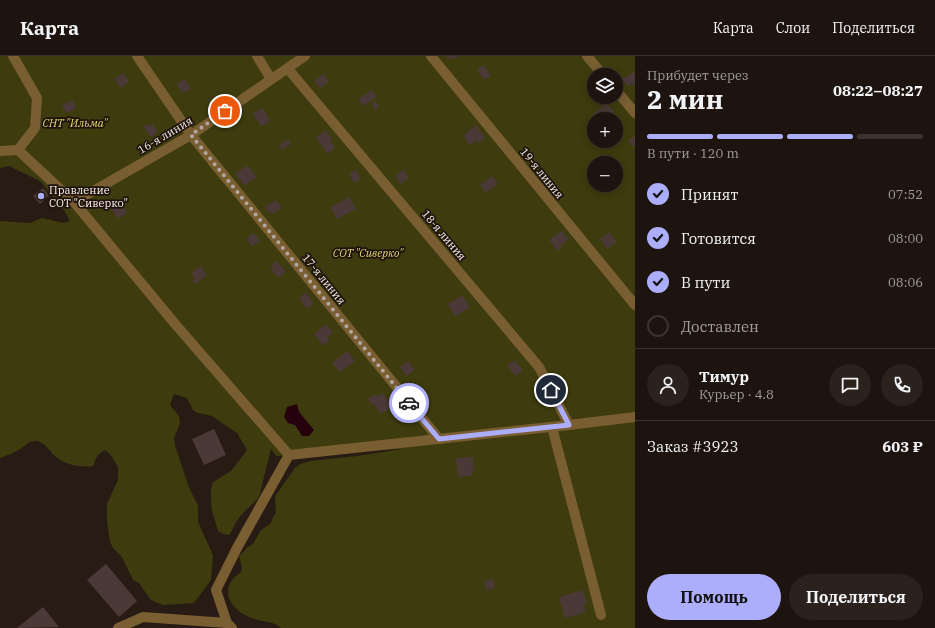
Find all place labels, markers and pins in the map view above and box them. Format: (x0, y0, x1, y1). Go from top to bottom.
pin (208, 94, 242, 128)
place label: Правление СОТ "Сиверко" (49, 183, 128, 210)
marker: Правление СОТ "Сиверко" (36, 191, 46, 201)
pin (534, 373, 568, 407)

